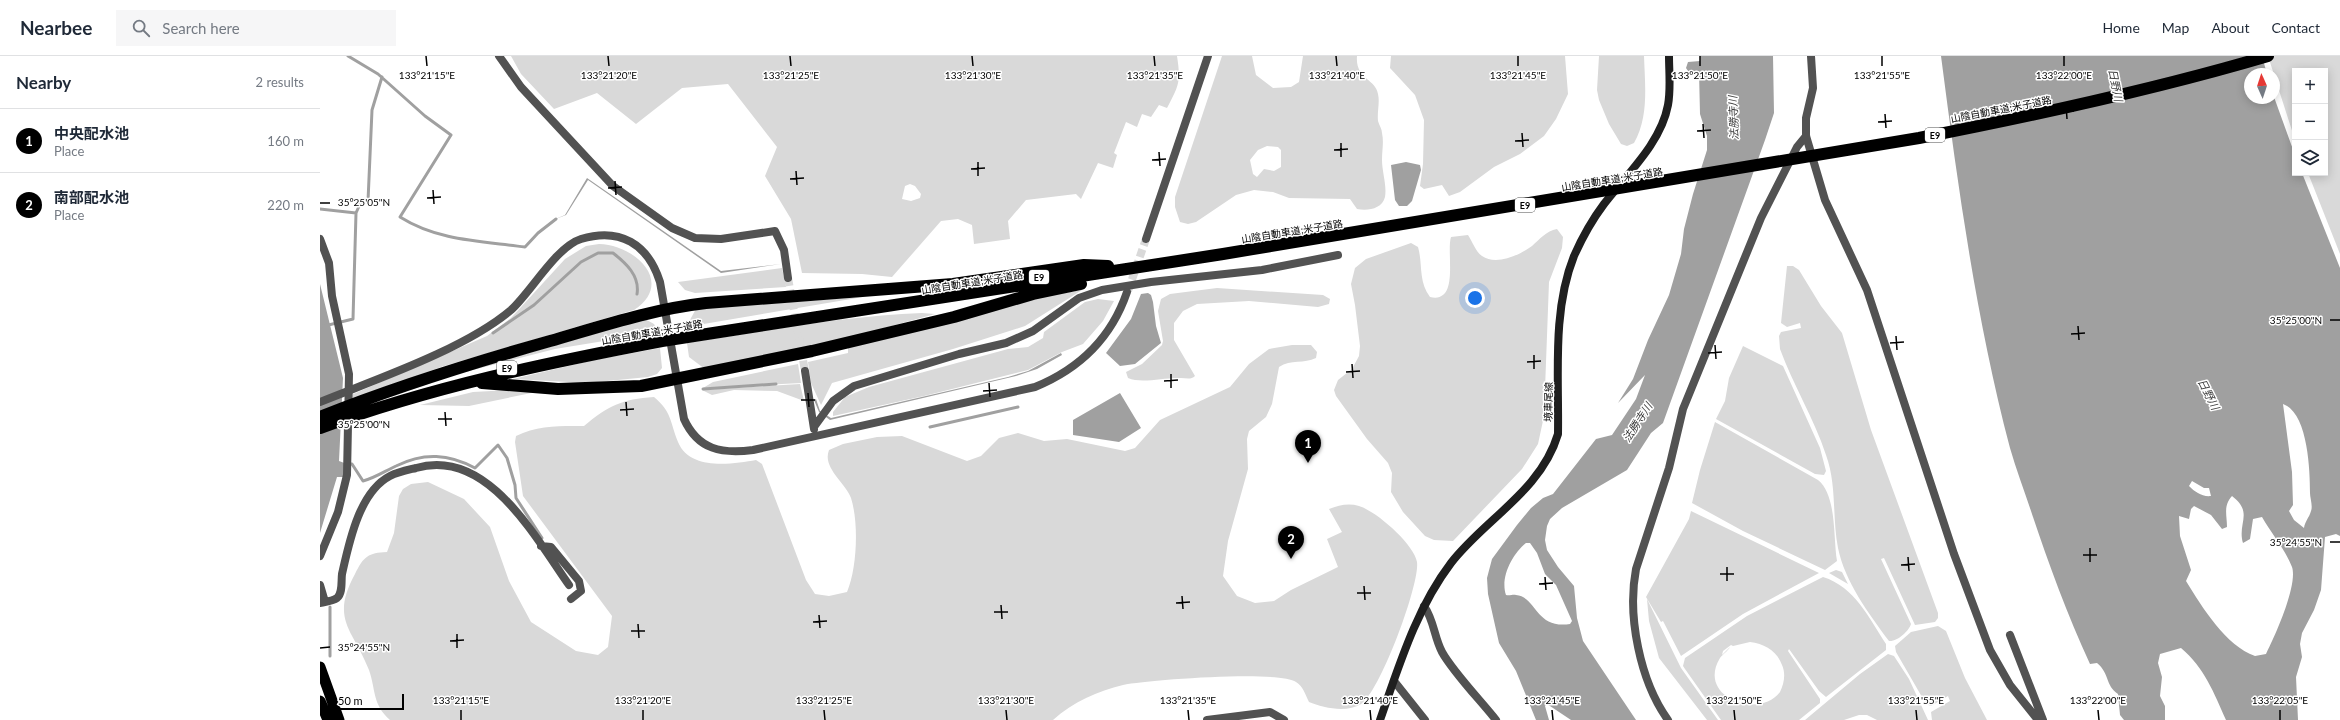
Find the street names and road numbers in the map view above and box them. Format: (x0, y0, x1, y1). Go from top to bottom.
street label: 山陰自動車道;米子道路 (1949, 93, 2053, 125)
road number: E9 (1925, 128, 1945, 142)
street label: 山陰自動車道;米子道路 (1560, 165, 1664, 193)
road number: E9 (1515, 198, 1535, 212)
street label: 山陰自動車道;米子道路 (1240, 217, 1344, 245)
street label: 山陰自動車道;米子道路 (920, 268, 1024, 296)
road number: E9 (1029, 270, 1049, 284)
street label: 山陰自動車道;米子道路 (600, 317, 704, 347)
road number: E9 (497, 361, 517, 375)
street label: 境車尾線 (1542, 382, 1554, 422)

